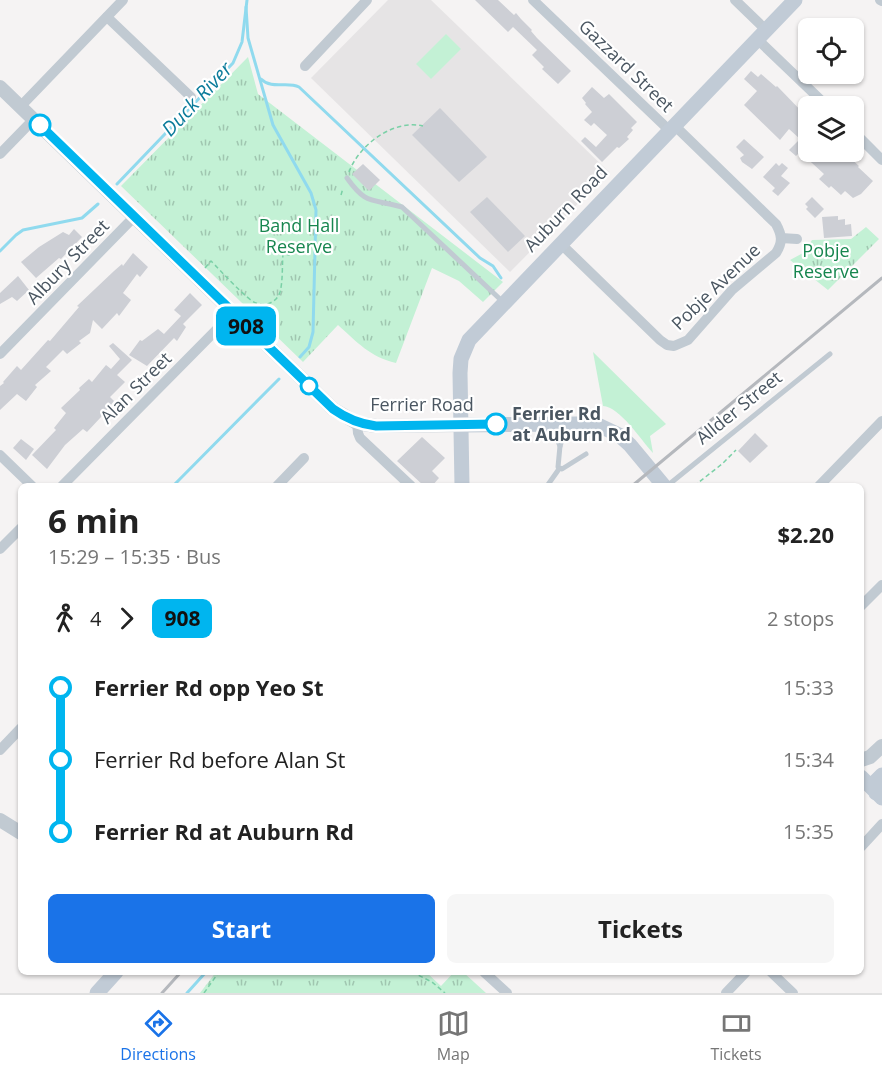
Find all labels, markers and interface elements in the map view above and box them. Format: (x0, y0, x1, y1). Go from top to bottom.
street label: Gazzard Street (574, 14, 679, 117)
map controls (798, 18, 864, 162)
button: locate (798, 18, 864, 84)
water label: Duck River (155, 55, 239, 142)
button: layers (798, 96, 864, 162)
unlabelled marker (29, 114, 51, 136)
street label: Auburn Road (518, 160, 612, 256)
park label: Band Hall Reserve (259, 213, 339, 258)
street label: Albury Street (21, 214, 114, 309)
street label: Pobje Avenue (666, 238, 765, 335)
park label: Pobje Reserve (793, 238, 859, 283)
line badge: 908 (212, 306, 280, 346)
text: 908 (228, 312, 264, 340)
street label: Alan Street (94, 346, 176, 428)
street label: Allder Street (690, 365, 786, 449)
unlabelled marker (300, 377, 318, 395)
street label: Ferrier Road (370, 392, 474, 416)
place label: Ferrier Rd at Auburn Rd (512, 401, 631, 446)
marker: Ferrier Rd at Auburn Rd (485, 413, 507, 435)
text: 6 min (48, 498, 140, 543)
text: $2.20 (777, 519, 834, 549)
text: 15:29 – 15:35 · Bus (48, 543, 221, 570)
icon: walk (48, 602, 81, 635)
icon: forward (110, 602, 143, 635)
text: 908 (164, 604, 200, 632)
text: 4 (90, 605, 101, 632)
text: 2 stops (767, 605, 834, 632)
text: Ferrier Rd opp Yeo St (94, 672, 324, 702)
text: 15:33 (783, 674, 834, 701)
text: Ferrier Rd before Alan St (94, 744, 345, 774)
text: 15:34 (783, 746, 834, 773)
text: Ferrier Rd at Auburn Rd (94, 816, 354, 846)
text: 15:35 (783, 818, 834, 845)
button: Start (48, 894, 435, 963)
button: Tickets (447, 894, 834, 963)
tab: Directions (120, 1007, 196, 1065)
tab: Map (437, 1007, 470, 1065)
tab: Tickets (710, 1007, 762, 1065)

